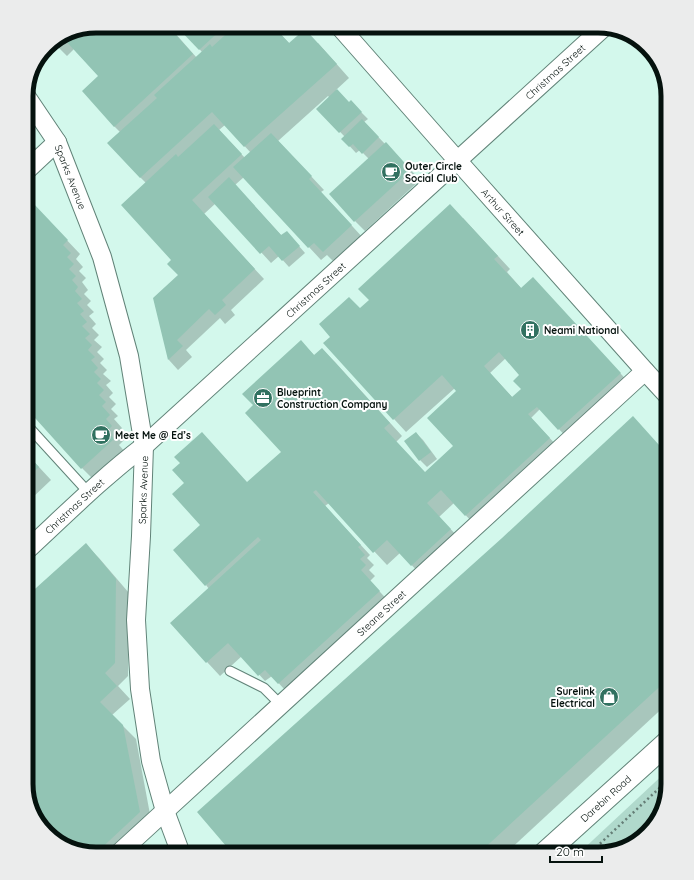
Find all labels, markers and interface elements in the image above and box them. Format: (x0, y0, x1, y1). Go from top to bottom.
street label: Christmas Street (523, 41, 588, 102)
street label: Sparks Avenue (52, 143, 89, 212)
place label: Outer Circle Social Club (405, 160, 462, 185)
cafe icon: Outer Circle Social Club (380, 161, 402, 183)
street label: Arthur Street (478, 186, 528, 239)
street label: Christmas Street (283, 259, 349, 321)
building icon: Neami National (519, 319, 541, 341)
place label: Neami National (544, 324, 619, 337)
place label: Blueprint Construction Company (277, 386, 387, 411)
office icon: Blueprint Construction Company (252, 387, 274, 409)
cafe icon: Meet Me @ Ed’s (90, 424, 112, 446)
place label: Meet Me @ Ed’s (115, 429, 191, 442)
street label: Sparks Avenue (136, 455, 151, 524)
street label: Christmas Street (42, 475, 108, 537)
street label: Steane Street (354, 587, 409, 639)
place label: Surelink Electrical (551, 685, 595, 710)
shop icon: Surelink Electrical (598, 686, 620, 708)
street label: Darebin Road (578, 772, 634, 825)
scale bar (550, 838, 602, 864)
text: 20 m (556, 844, 584, 859)

